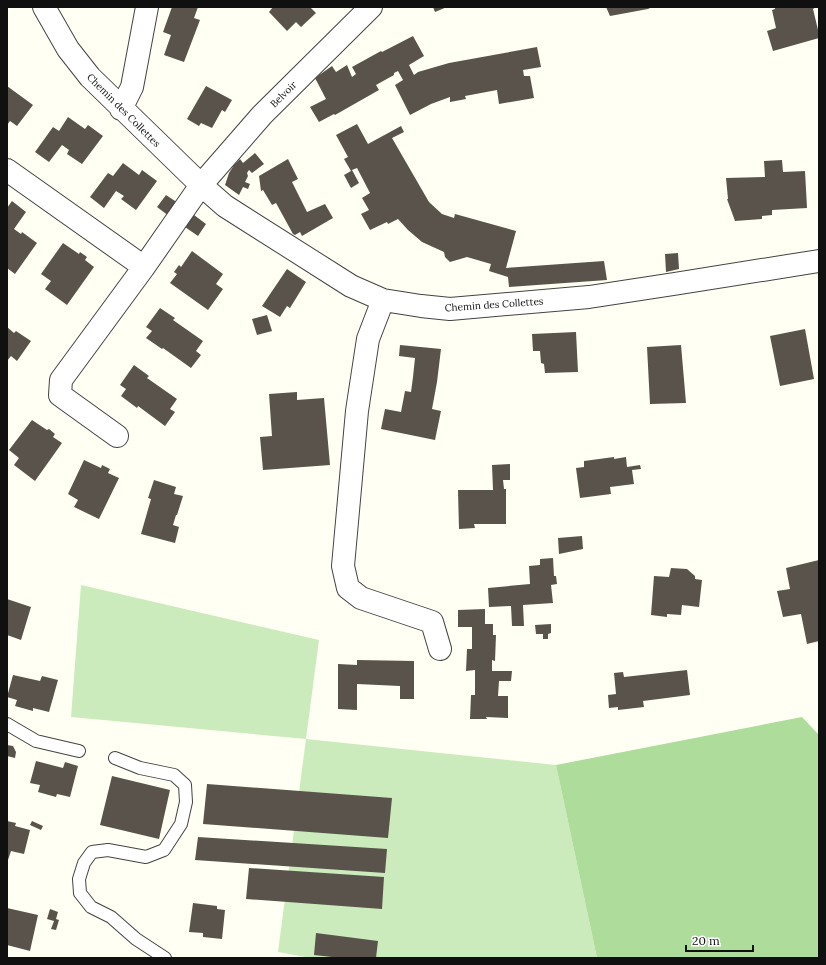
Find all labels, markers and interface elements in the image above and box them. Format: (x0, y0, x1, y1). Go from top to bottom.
street label: Chemin des Collettes (84, 71, 164, 150)
street label: Belvoir (267, 78, 300, 110)
street label: Chemin des Collettes (444, 295, 544, 314)
scale bar (686, 927, 753, 953)
text: 20 m (692, 933, 720, 948)

